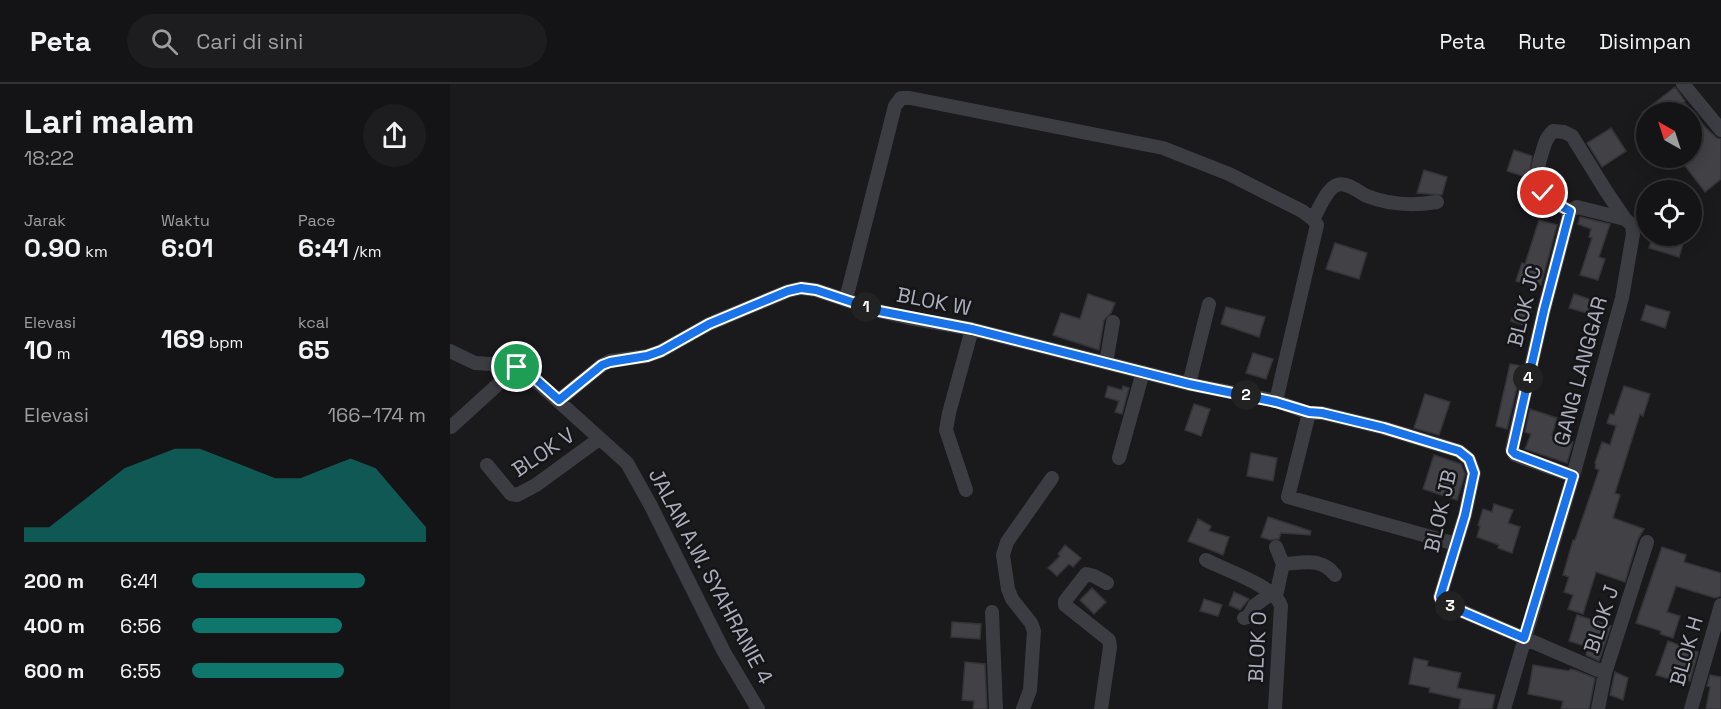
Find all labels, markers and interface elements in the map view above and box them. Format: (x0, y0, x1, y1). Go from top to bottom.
search box (127, 14, 547, 68)
text: Peta (30, 23, 91, 59)
icon: search (148, 25, 181, 58)
text: Cari di sini (196, 27, 303, 55)
text: Peta (1439, 28, 1485, 55)
text: Rute (1518, 28, 1566, 55)
text: Disimpan (1599, 28, 1691, 55)
text: Lari malam (24, 101, 194, 143)
north arrow (1636, 102, 1702, 168)
map controls (1636, 102, 1702, 246)
button: share (363, 104, 426, 167)
text: 18:22 (24, 145, 74, 171)
pin (1517, 167, 1568, 218)
icon: check (1526, 176, 1559, 209)
button: locate (1636, 180, 1702, 246)
text: Jarak (24, 210, 66, 231)
text: Waktu (161, 210, 210, 231)
text: Pace (298, 210, 335, 231)
text: 0.90 (24, 231, 81, 265)
text: 6:01 (161, 231, 213, 265)
text: 6:41 (298, 231, 349, 265)
text: km (81, 241, 108, 262)
text: /km (349, 241, 382, 262)
street label: BLOK JC (1501, 263, 1547, 349)
street label: BLOK W (894, 281, 974, 321)
pin: 1 (851, 292, 881, 322)
street label: GANG LANGGAR (1547, 294, 1613, 448)
text: 1 (862, 296, 870, 317)
text: Elevasi (24, 312, 76, 333)
text: kcal (298, 312, 329, 333)
text: 169 (161, 322, 205, 356)
text: bpm (205, 332, 243, 353)
text: 10 (24, 333, 53, 367)
text: 65 (298, 333, 330, 367)
pin (491, 341, 542, 392)
text: m (53, 343, 70, 364)
icon: arrive (500, 350, 533, 383)
pin: 4 (1513, 363, 1543, 393)
text: 4 (1523, 367, 1533, 388)
pin: 2 (1231, 380, 1261, 410)
text: 2 (1241, 384, 1251, 405)
text: Elevasi (24, 402, 89, 428)
text: 166–174 m (328, 402, 426, 428)
street label: BLOK V (506, 421, 580, 483)
street label: JALAN A.W. SYAHRANIE 4 (643, 463, 779, 689)
street label: BLOK JB (1417, 467, 1463, 555)
text: 200 m (24, 568, 84, 594)
text: 6:41 (120, 568, 158, 594)
street label: BLOK J (1577, 582, 1625, 656)
pin: 3 (1435, 591, 1465, 621)
text: 3 (1445, 595, 1455, 616)
street label: BLOK O (1242, 611, 1272, 683)
text: 400 m (24, 613, 85, 639)
text: 6:56 (120, 613, 162, 639)
street label: BLOK H (1663, 613, 1709, 689)
text: 600 m (24, 658, 84, 684)
text: 6:55 (120, 658, 161, 684)

